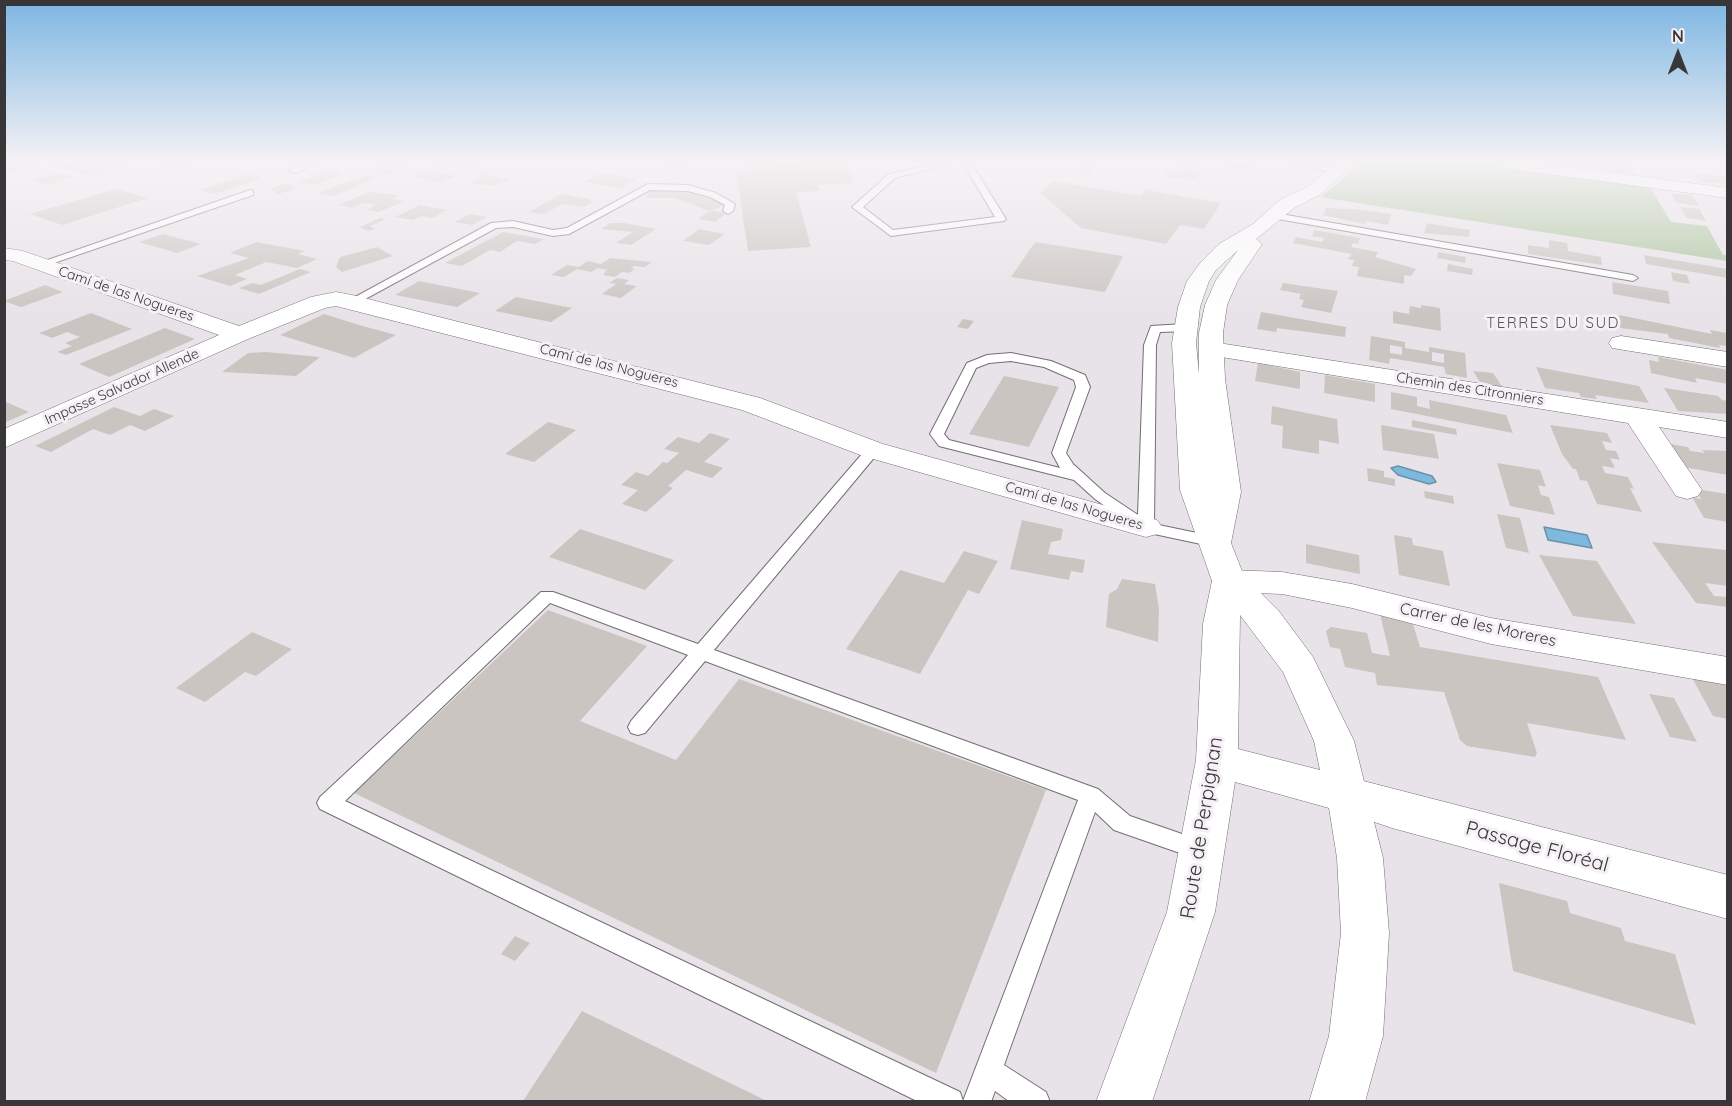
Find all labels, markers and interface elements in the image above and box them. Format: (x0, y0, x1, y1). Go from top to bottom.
north arrow (1648, 24, 1708, 84)
text: N (1672, 26, 1684, 46)
street label: Camí de las Nogueres (56, 263, 196, 325)
district label: TERRES DU SUD (1486, 314, 1620, 332)
street label: Camí de las Nogueres (538, 341, 680, 391)
street label: Impasse Salvador Allende (42, 345, 202, 429)
street label: Chemin des Citronniers (1395, 369, 1545, 409)
street label: Camí de las Nogueres (1003, 478, 1145, 534)
street label: Carrer de les Moreres (1398, 599, 1558, 651)
street label: Route de Perpignan (1176, 735, 1228, 921)
street label: Passage Floréal (1463, 816, 1611, 878)

